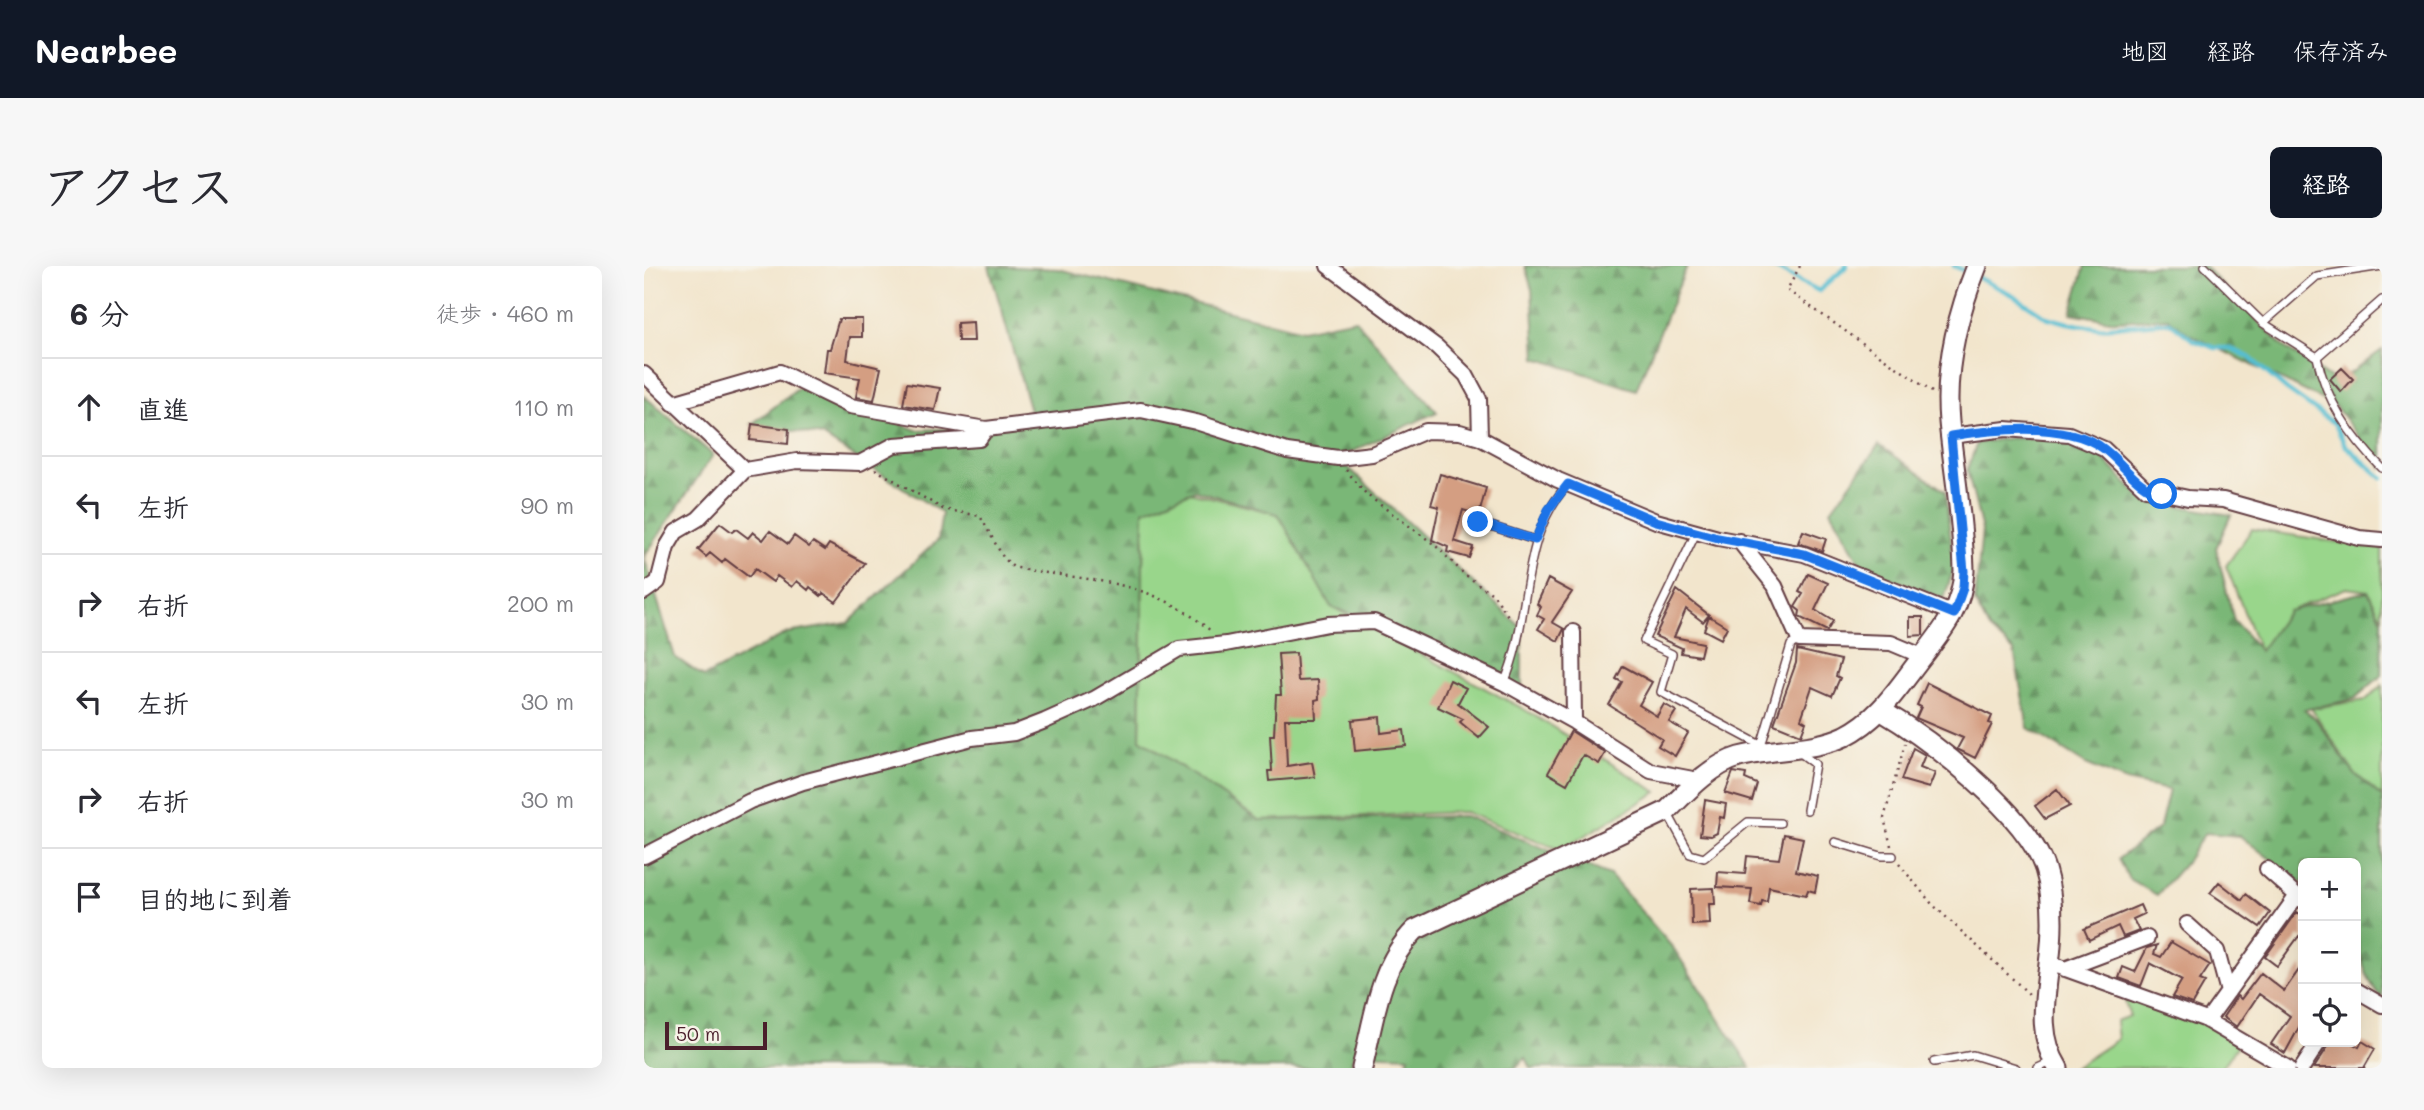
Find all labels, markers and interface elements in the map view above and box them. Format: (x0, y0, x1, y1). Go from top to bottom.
text: Nearbee (35, 28, 178, 71)
text: 地図 (2121, 35, 2169, 66)
text: 経路 (2207, 35, 2255, 66)
text: 保存済み (2293, 35, 2389, 66)
button: 経路 (2270, 147, 2382, 218)
text: アクセス (42, 153, 235, 216)
text: 6 分 (70, 293, 129, 333)
text: 徒歩 · 460 m (436, 298, 574, 328)
icon: ahead (70, 388, 108, 426)
text: 直進 (137, 392, 189, 426)
text: 110 m (514, 392, 574, 422)
route start (2146, 478, 2177, 509)
icon: left (70, 486, 108, 524)
text: 左折 (137, 490, 189, 524)
text: 90 m (521, 490, 574, 520)
route end (1462, 506, 1493, 537)
icon: right (70, 584, 108, 622)
text: 右折 (137, 588, 189, 622)
text: 200 m (507, 588, 574, 618)
icon: left (70, 682, 108, 720)
text: 左折 (137, 686, 189, 720)
text: 30 m (521, 686, 574, 716)
icon: right (70, 780, 108, 818)
text: 右折 (137, 784, 189, 818)
text: 30 m (521, 784, 574, 814)
map controls (2298, 858, 2361, 1047)
button: + (2298, 858, 2361, 921)
icon: arrive (70, 878, 108, 916)
text: 目的地に到着 (137, 882, 293, 916)
button: − (2298, 921, 2361, 984)
button: locate (2298, 984, 2361, 1047)
scale bar (665, 1019, 766, 1051)
text: 50 m (676, 1021, 720, 1046)

